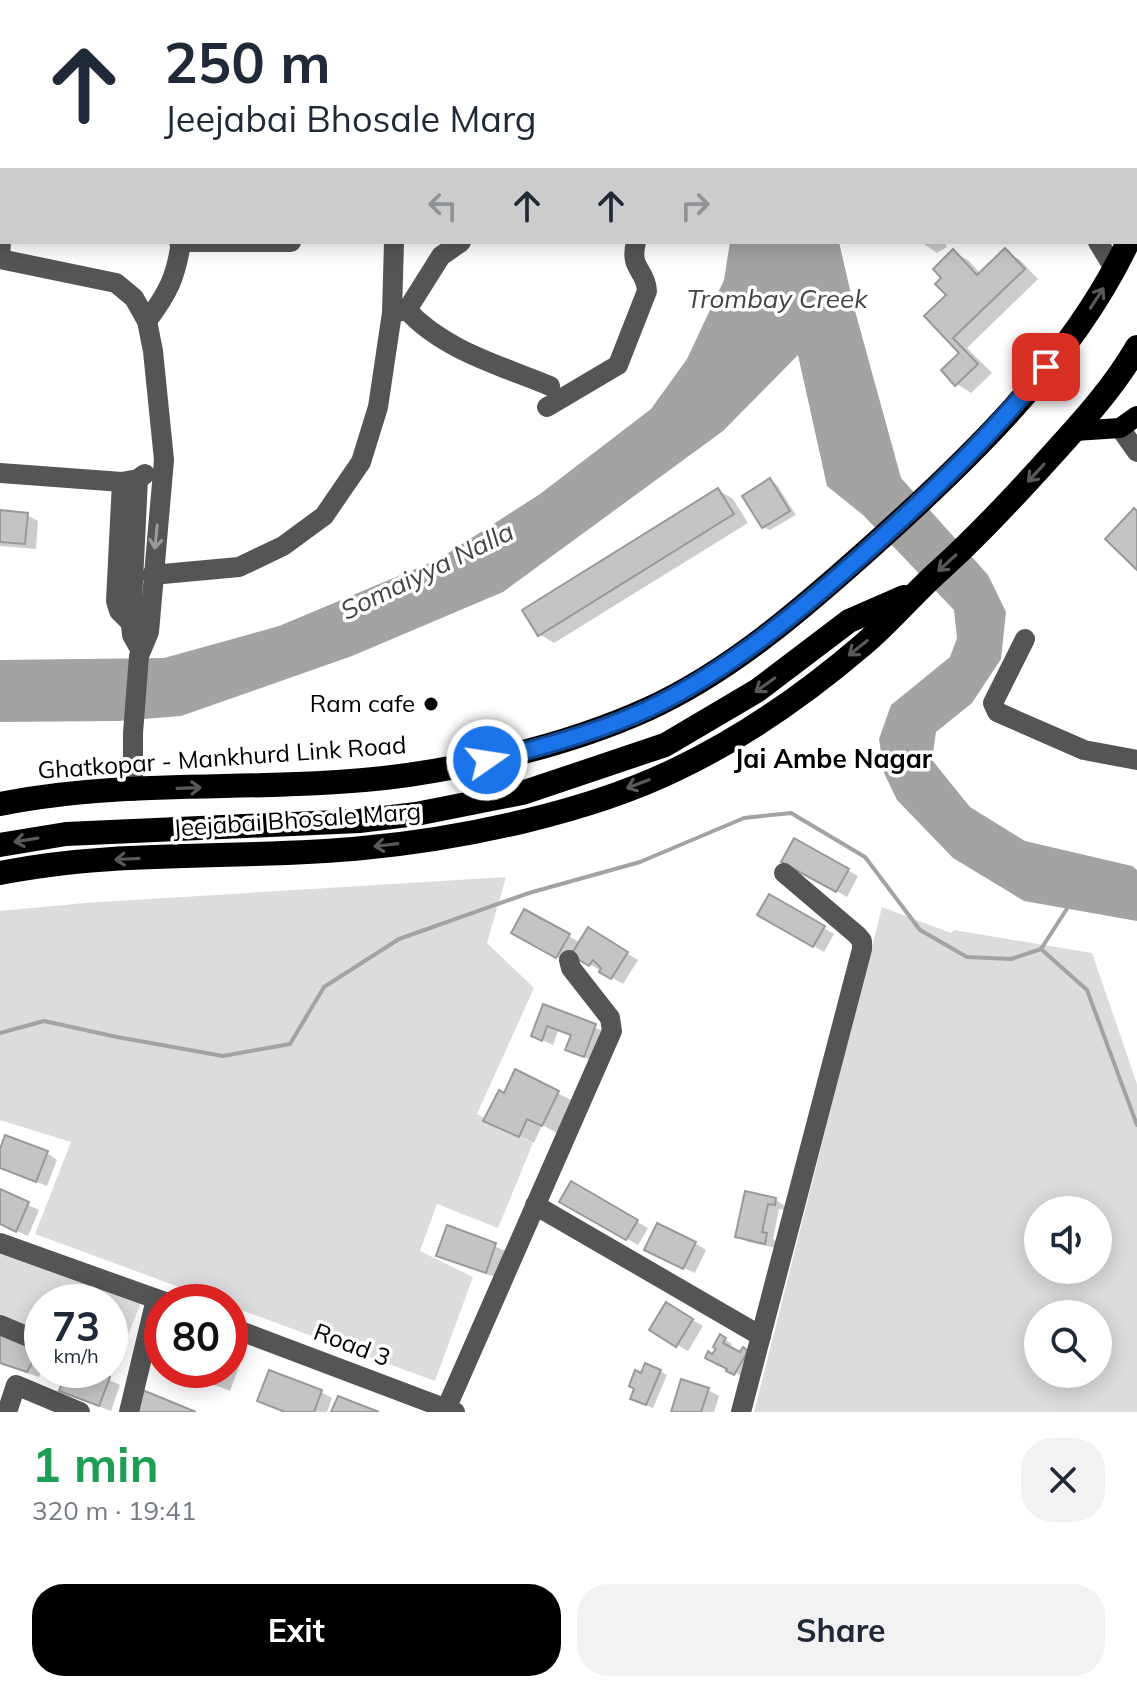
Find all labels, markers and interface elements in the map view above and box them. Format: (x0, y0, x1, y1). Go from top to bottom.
text: 250 m (164, 27, 331, 97)
icon: ahead (32, 32, 136, 136)
text: Jeejabai Bhosale Marg (164, 96, 537, 141)
icon: left (421, 184, 465, 228)
icon: ahead (505, 184, 549, 228)
icon: ahead (589, 184, 633, 228)
icon: right (673, 184, 717, 228)
water label: Trombay Creek (686, 282, 868, 315)
one-way arrow (1088, 288, 1105, 310)
pin (1012, 333, 1080, 401)
icon: arrive (1024, 345, 1068, 389)
one-way arrow (1027, 462, 1046, 483)
water label: Somaiyya Nalla (335, 514, 519, 627)
one-way arrow (148, 523, 163, 550)
one-way arrow (937, 554, 957, 572)
one-way arrow (848, 639, 869, 657)
one-way arrow (754, 677, 776, 693)
place label: Ram cafe (310, 688, 415, 718)
marker: Ram cafe (422, 695, 440, 713)
position arrow (445, 718, 529, 802)
street label: Ghatkopar - Mankhurd Link Road (37, 729, 407, 785)
district label: Jai Ambe Nagar (734, 742, 933, 775)
one-way arrow (626, 778, 651, 792)
one-way arrow (175, 781, 202, 796)
street label: Jeejabai Bhosale Marg (172, 795, 422, 843)
one-way arrow (14, 833, 39, 848)
one-way arrow (374, 838, 399, 853)
one-way arrow (114, 852, 141, 867)
map controls (1024, 1196, 1112, 1388)
button: sound (1024, 1196, 1112, 1284)
speed limit sign: 80 (144, 1284, 248, 1388)
button: search (1024, 1300, 1112, 1388)
text: 73 (52, 1301, 100, 1351)
street label: Road 3 (310, 1316, 395, 1372)
text: km/h (53, 1343, 99, 1368)
text: 1 min (32, 1434, 159, 1494)
button: close (1021, 1438, 1105, 1522)
text: 320 m · 19:41 (32, 1494, 196, 1527)
button: Exit (32, 1584, 561, 1676)
button: Share (577, 1584, 1105, 1676)

